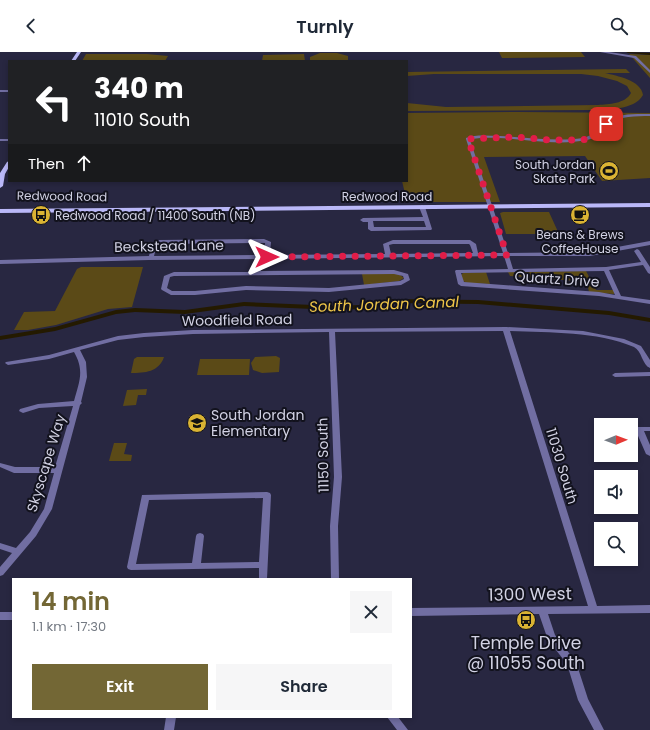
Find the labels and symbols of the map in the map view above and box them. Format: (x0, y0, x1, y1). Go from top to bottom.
pin (589, 107, 623, 141)
place label: South Jordan Skate Park (515, 156, 596, 187)
sports icon: South Jordan Skate Park (598, 160, 620, 182)
street label: Redwood Road (17, 187, 107, 205)
street label: Redwood Road (342, 188, 432, 205)
bus stop icon: Redwood Road / 11400 South (NB) (30, 204, 52, 226)
cafe icon: Beans & Brews CoffeeHouse (569, 204, 591, 226)
place label: Redwood Road / 11400 South (NB) (55, 207, 256, 224)
place label: Beans & Brews CoffeeHouse (536, 226, 624, 257)
street label: Beckstead Lane (114, 235, 224, 257)
position arrow (246, 236, 288, 278)
street label: Quartz Drive (514, 266, 600, 292)
water label: South Jordan Canal (309, 291, 460, 317)
street label: Woodfield Road (181, 309, 293, 331)
place label: South Jordan Elementary (211, 405, 304, 441)
street label: Skyscape Way (22, 411, 70, 514)
school or university icon: South Jordan Elementary (186, 412, 208, 434)
street label: 11150 South (312, 417, 334, 493)
north arrow (594, 418, 638, 462)
street label: 11030 South (541, 425, 583, 507)
street label: 1300 West (488, 581, 572, 607)
bus stop icon: Temple Drive @ 11055 South (515, 609, 537, 631)
place label: Temple Drive @ 11055 South (467, 631, 585, 675)

